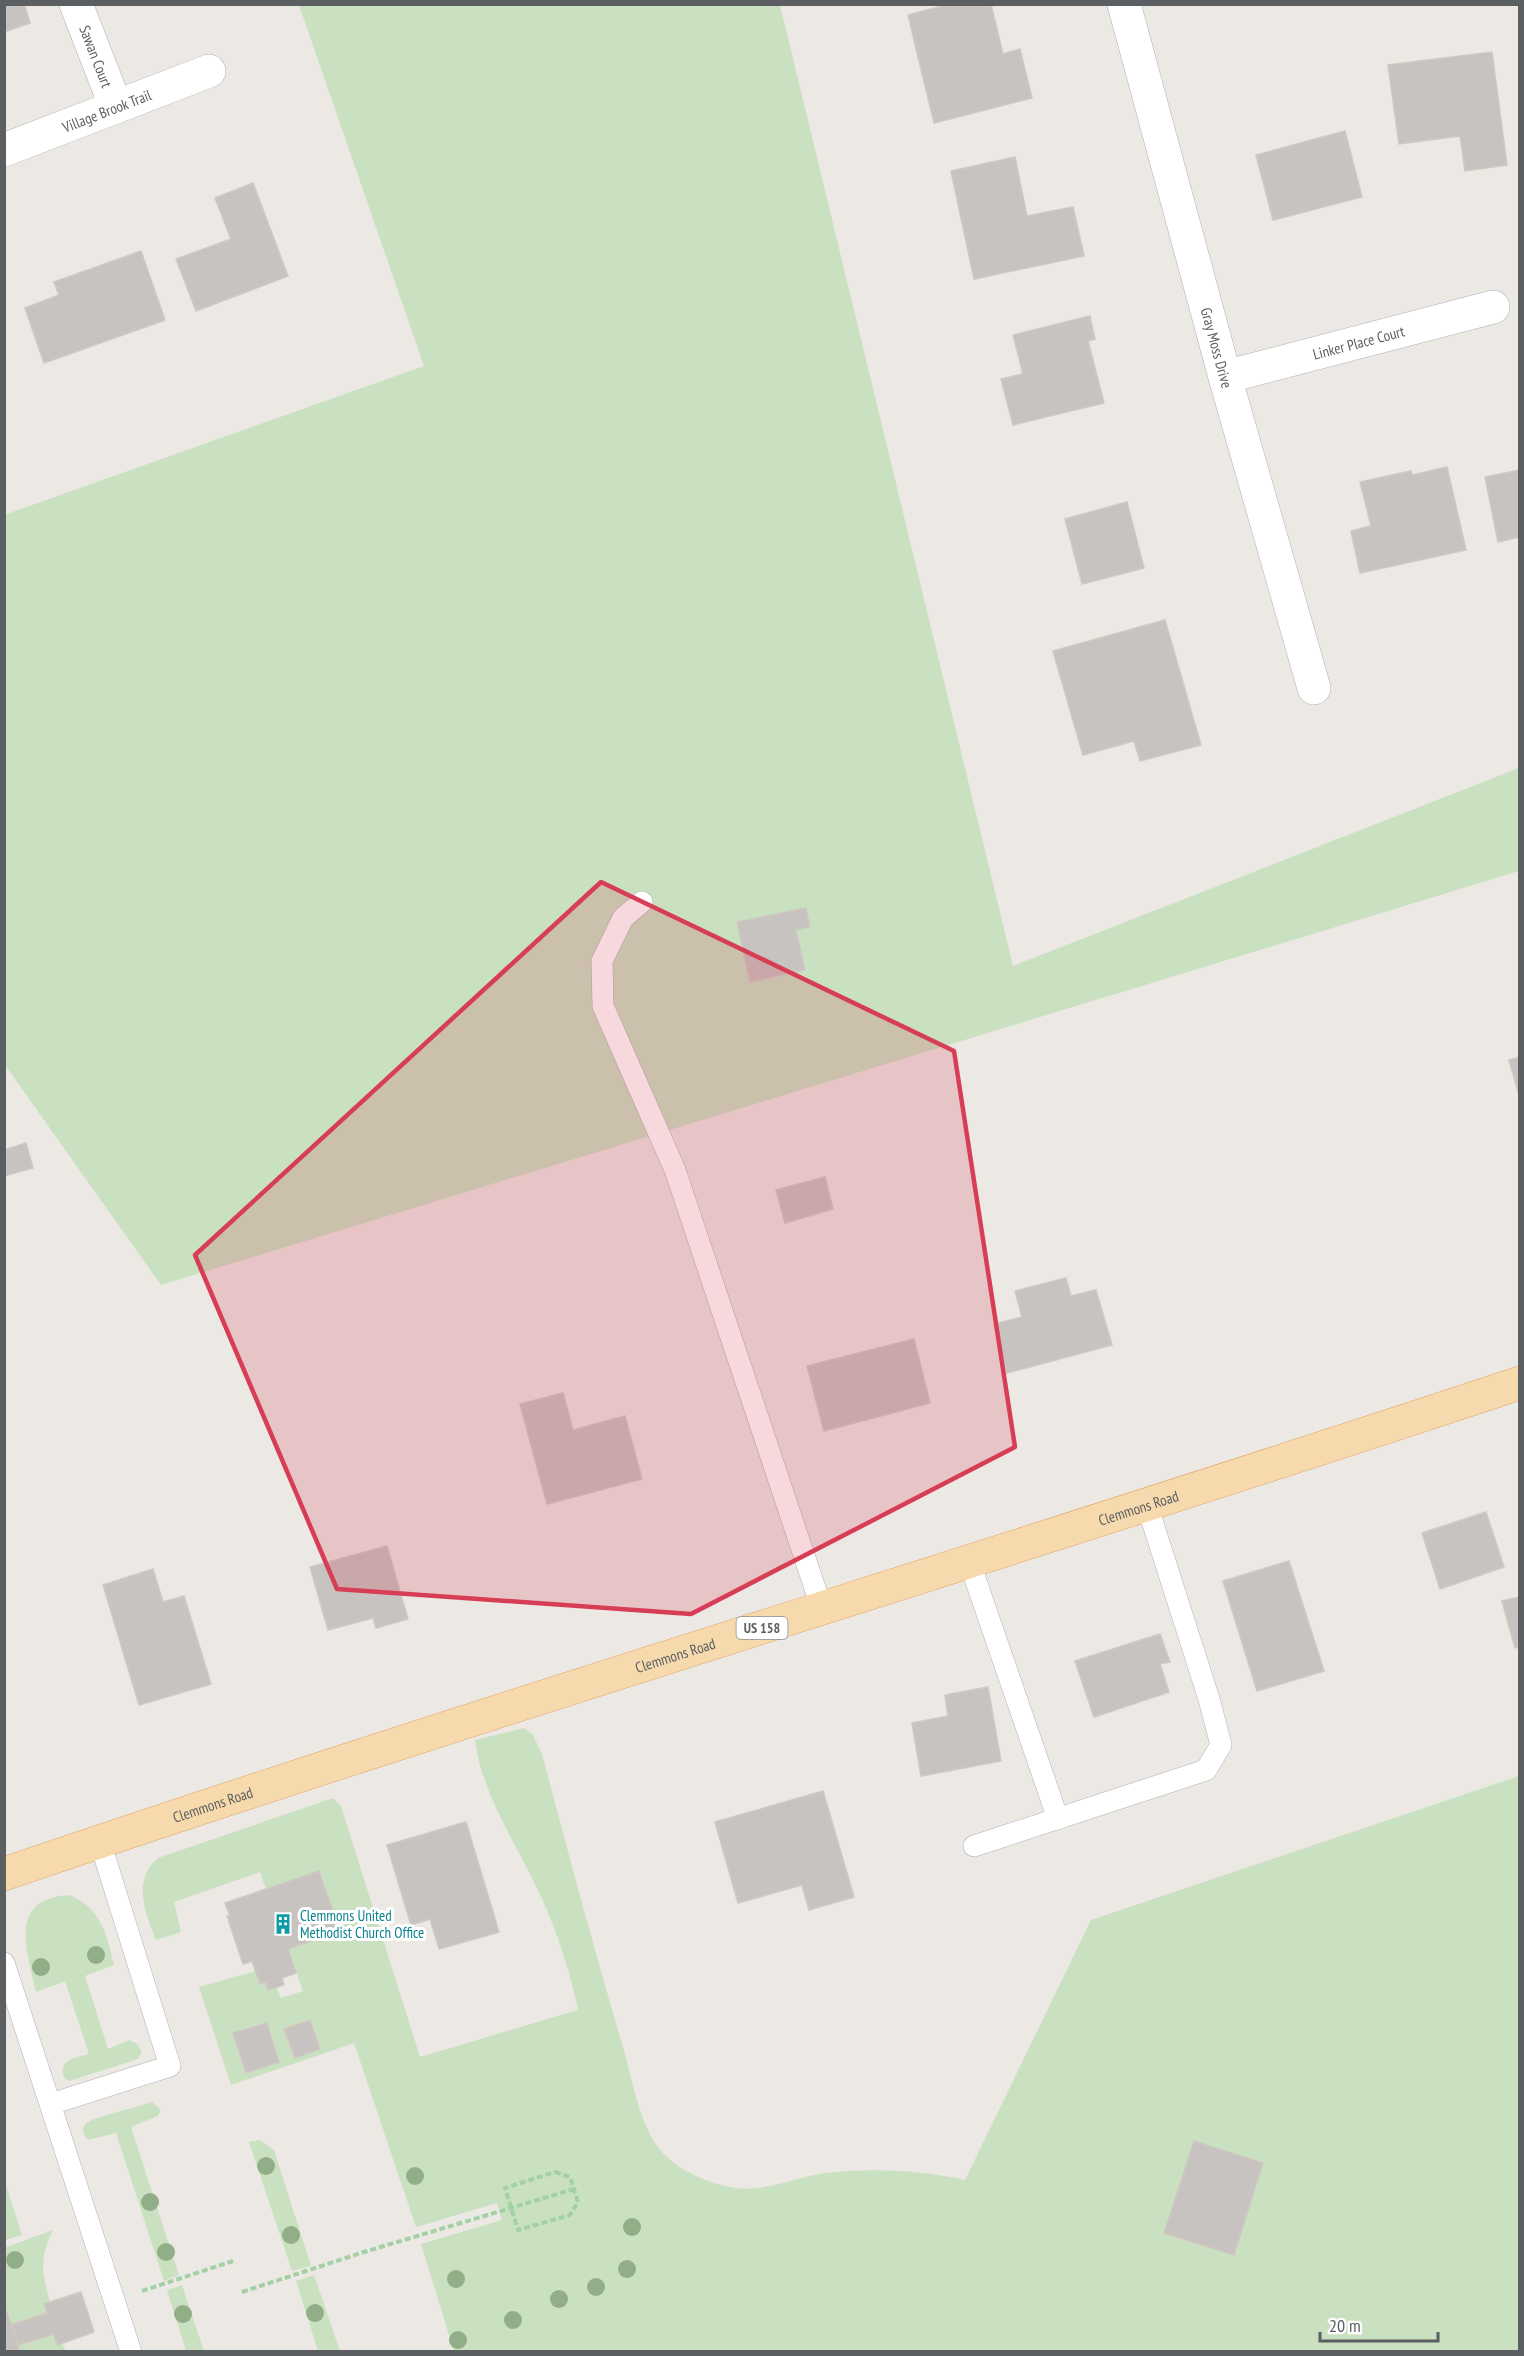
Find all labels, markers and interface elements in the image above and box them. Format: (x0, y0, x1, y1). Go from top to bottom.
street label: Sawan Court (76, 22, 117, 90)
street label: Village Brook Trail (58, 85, 154, 137)
street label: Gray Moss Drive (1197, 305, 1237, 390)
street label: Linker Place Court (1311, 321, 1406, 363)
street label: Clemmons Road (1096, 1486, 1181, 1529)
road number: US 158 (736, 1617, 788, 1639)
street label: Clemmons Road (633, 1633, 718, 1677)
street label: Clemmons Road (170, 1782, 255, 1826)
place label: Clemmons United Methodist Church Office (300, 1906, 424, 1942)
building icon: Clemmons United Methodist Church Office (271, 1912, 295, 1936)
scale bar (1320, 2305, 1438, 2343)
text: 20 m (1329, 2314, 1361, 2337)

